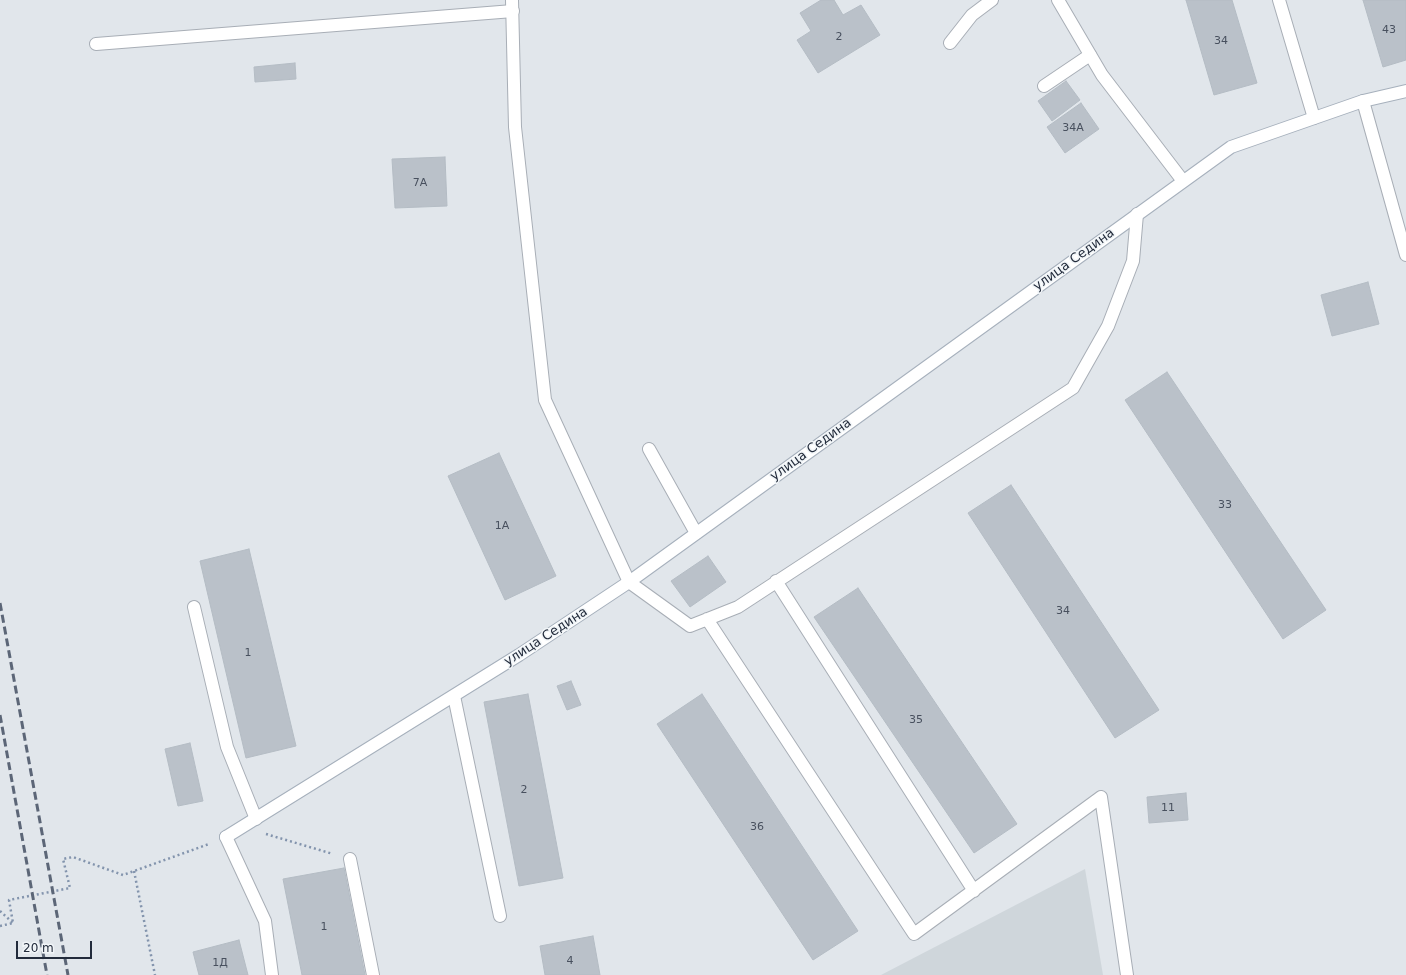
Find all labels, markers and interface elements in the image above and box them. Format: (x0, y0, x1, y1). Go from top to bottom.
house number: 43 (1382, 23, 1396, 37)
house number: 2 (836, 30, 842, 44)
house number: 34 (1214, 34, 1228, 48)
house number: 34А (1062, 121, 1084, 135)
house number: 7А (413, 176, 427, 190)
street label: улица Седина (1030, 225, 1118, 295)
street label: улица Седина (767, 415, 855, 485)
house number: 33 (1218, 498, 1232, 512)
house number: 1А (495, 519, 509, 533)
street label: улица Седина (501, 604, 591, 670)
house number: 34 (1056, 604, 1070, 618)
house number: 1 (245, 646, 251, 660)
house number: 35 (909, 713, 923, 727)
house number: 2 (521, 783, 527, 797)
house number: 11 (1161, 801, 1175, 815)
house number: 36 (750, 820, 764, 834)
house number: 1 (321, 920, 327, 934)
scale bar (18, 933, 94, 959)
text: 20 m (23, 941, 54, 955)
house number: 4 (567, 954, 573, 968)
house number: 1Д (212, 956, 228, 970)

